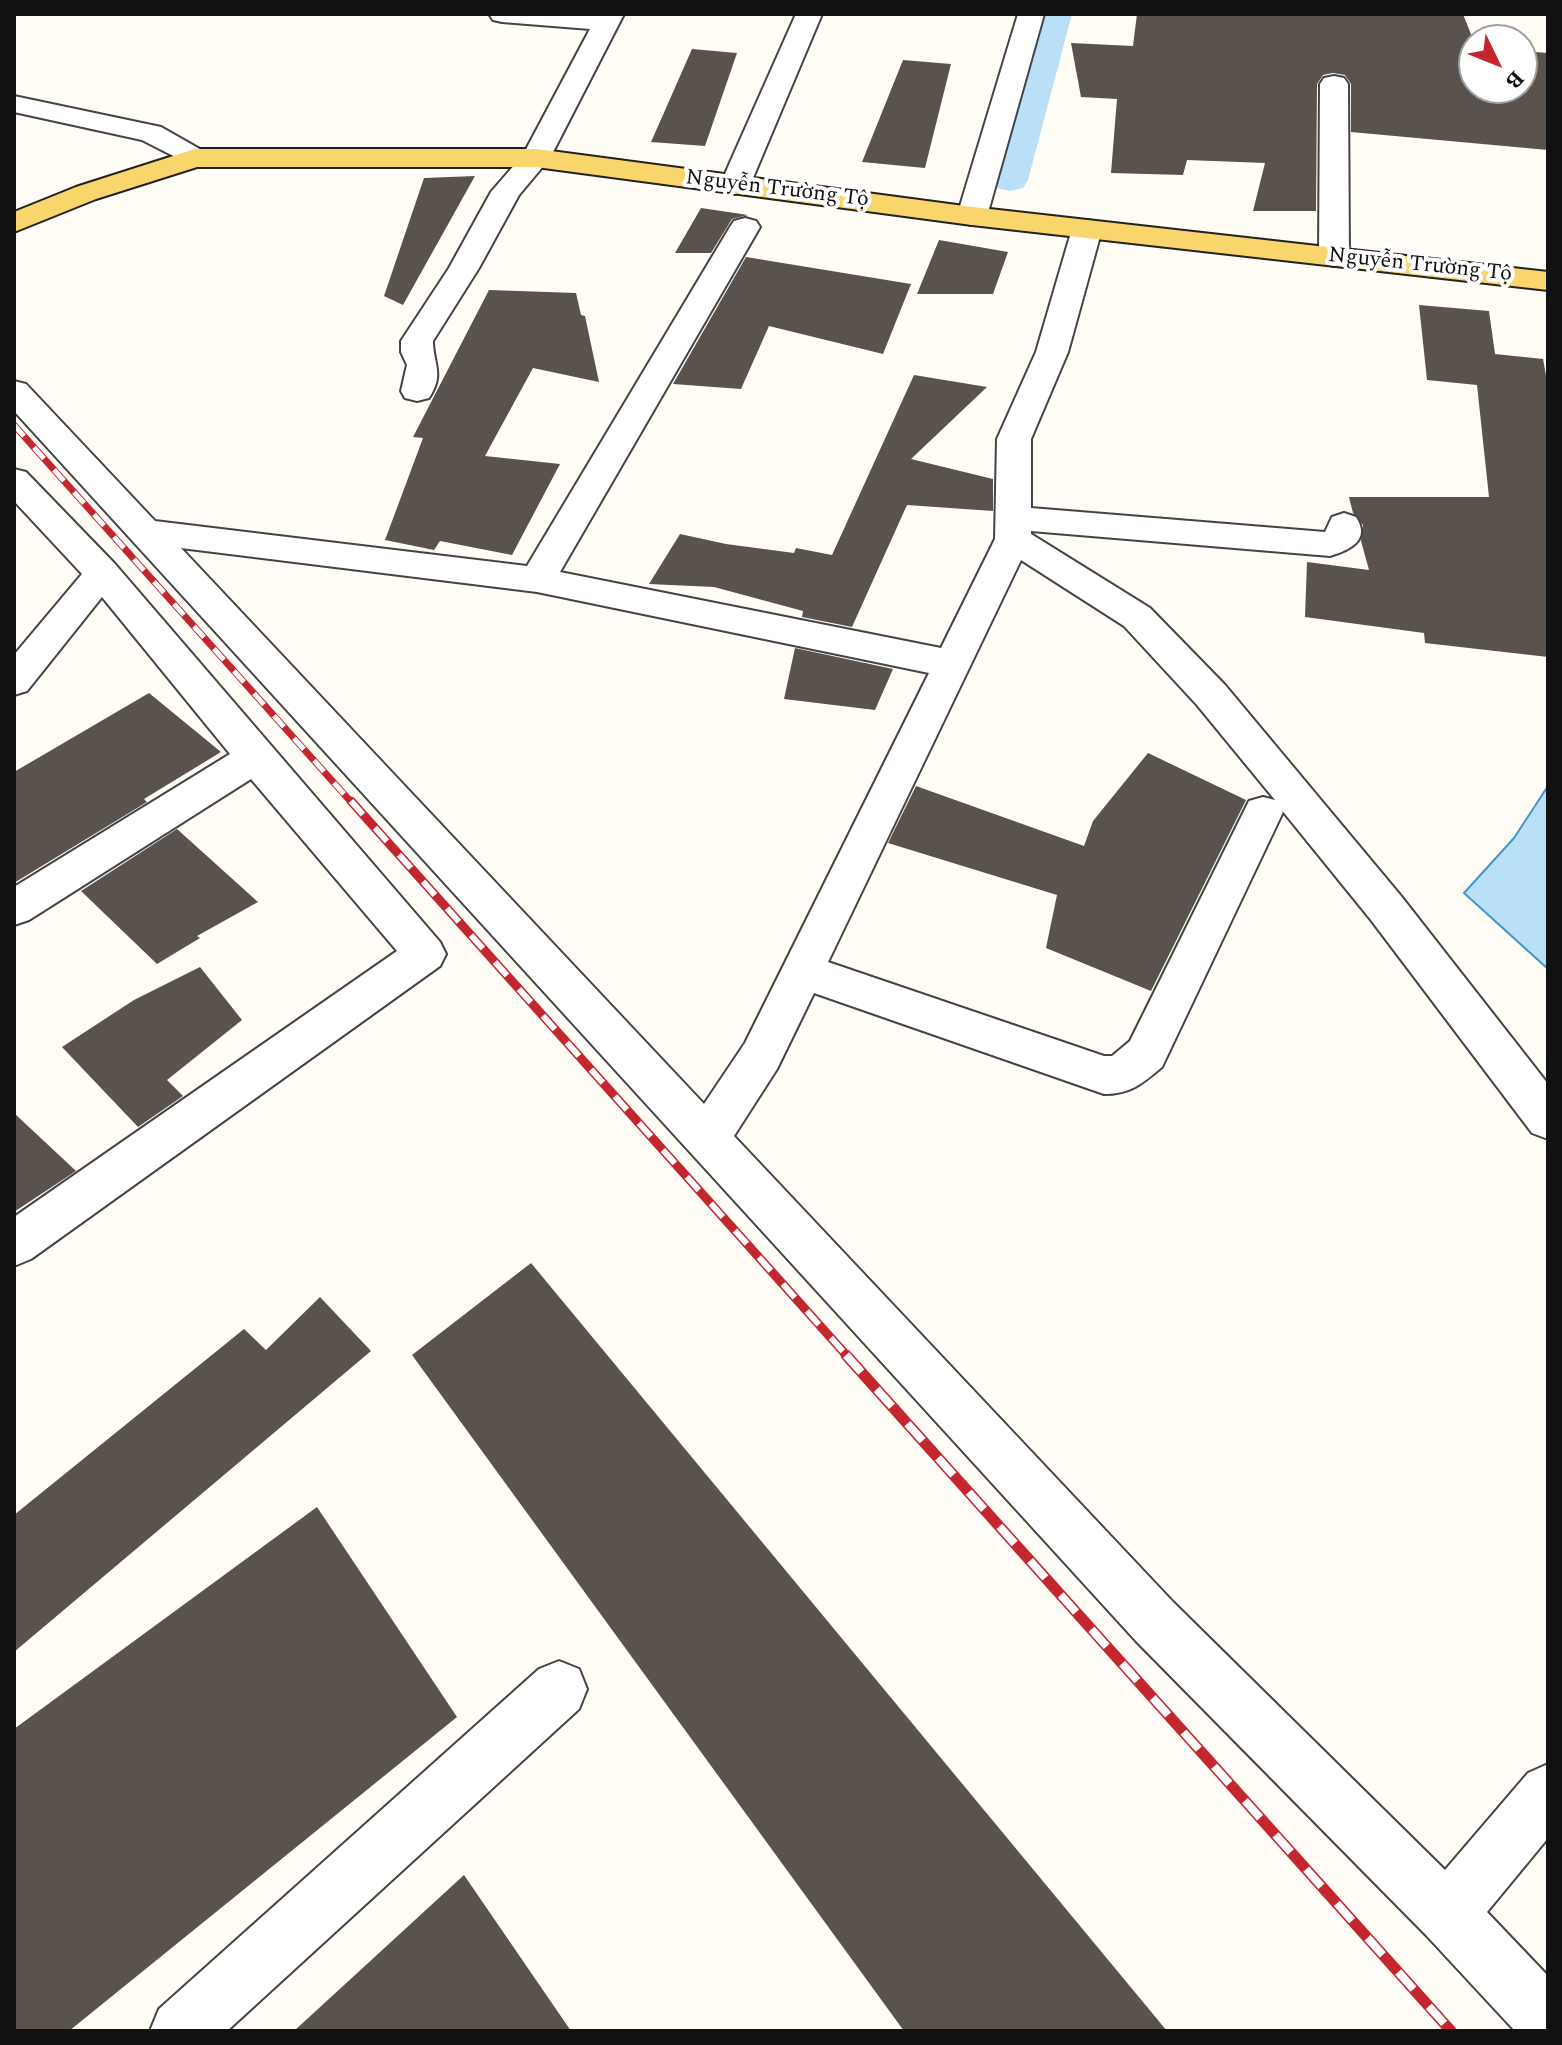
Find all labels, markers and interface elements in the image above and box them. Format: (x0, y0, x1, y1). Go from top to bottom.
north arrow (1458, 24, 1538, 104)
text: B (1497, 62, 1532, 96)
street label: Nguyễn Trường Tộ (684, 166, 870, 214)
street label: Nguyễn Trường Tộ (1327, 243, 1513, 289)

